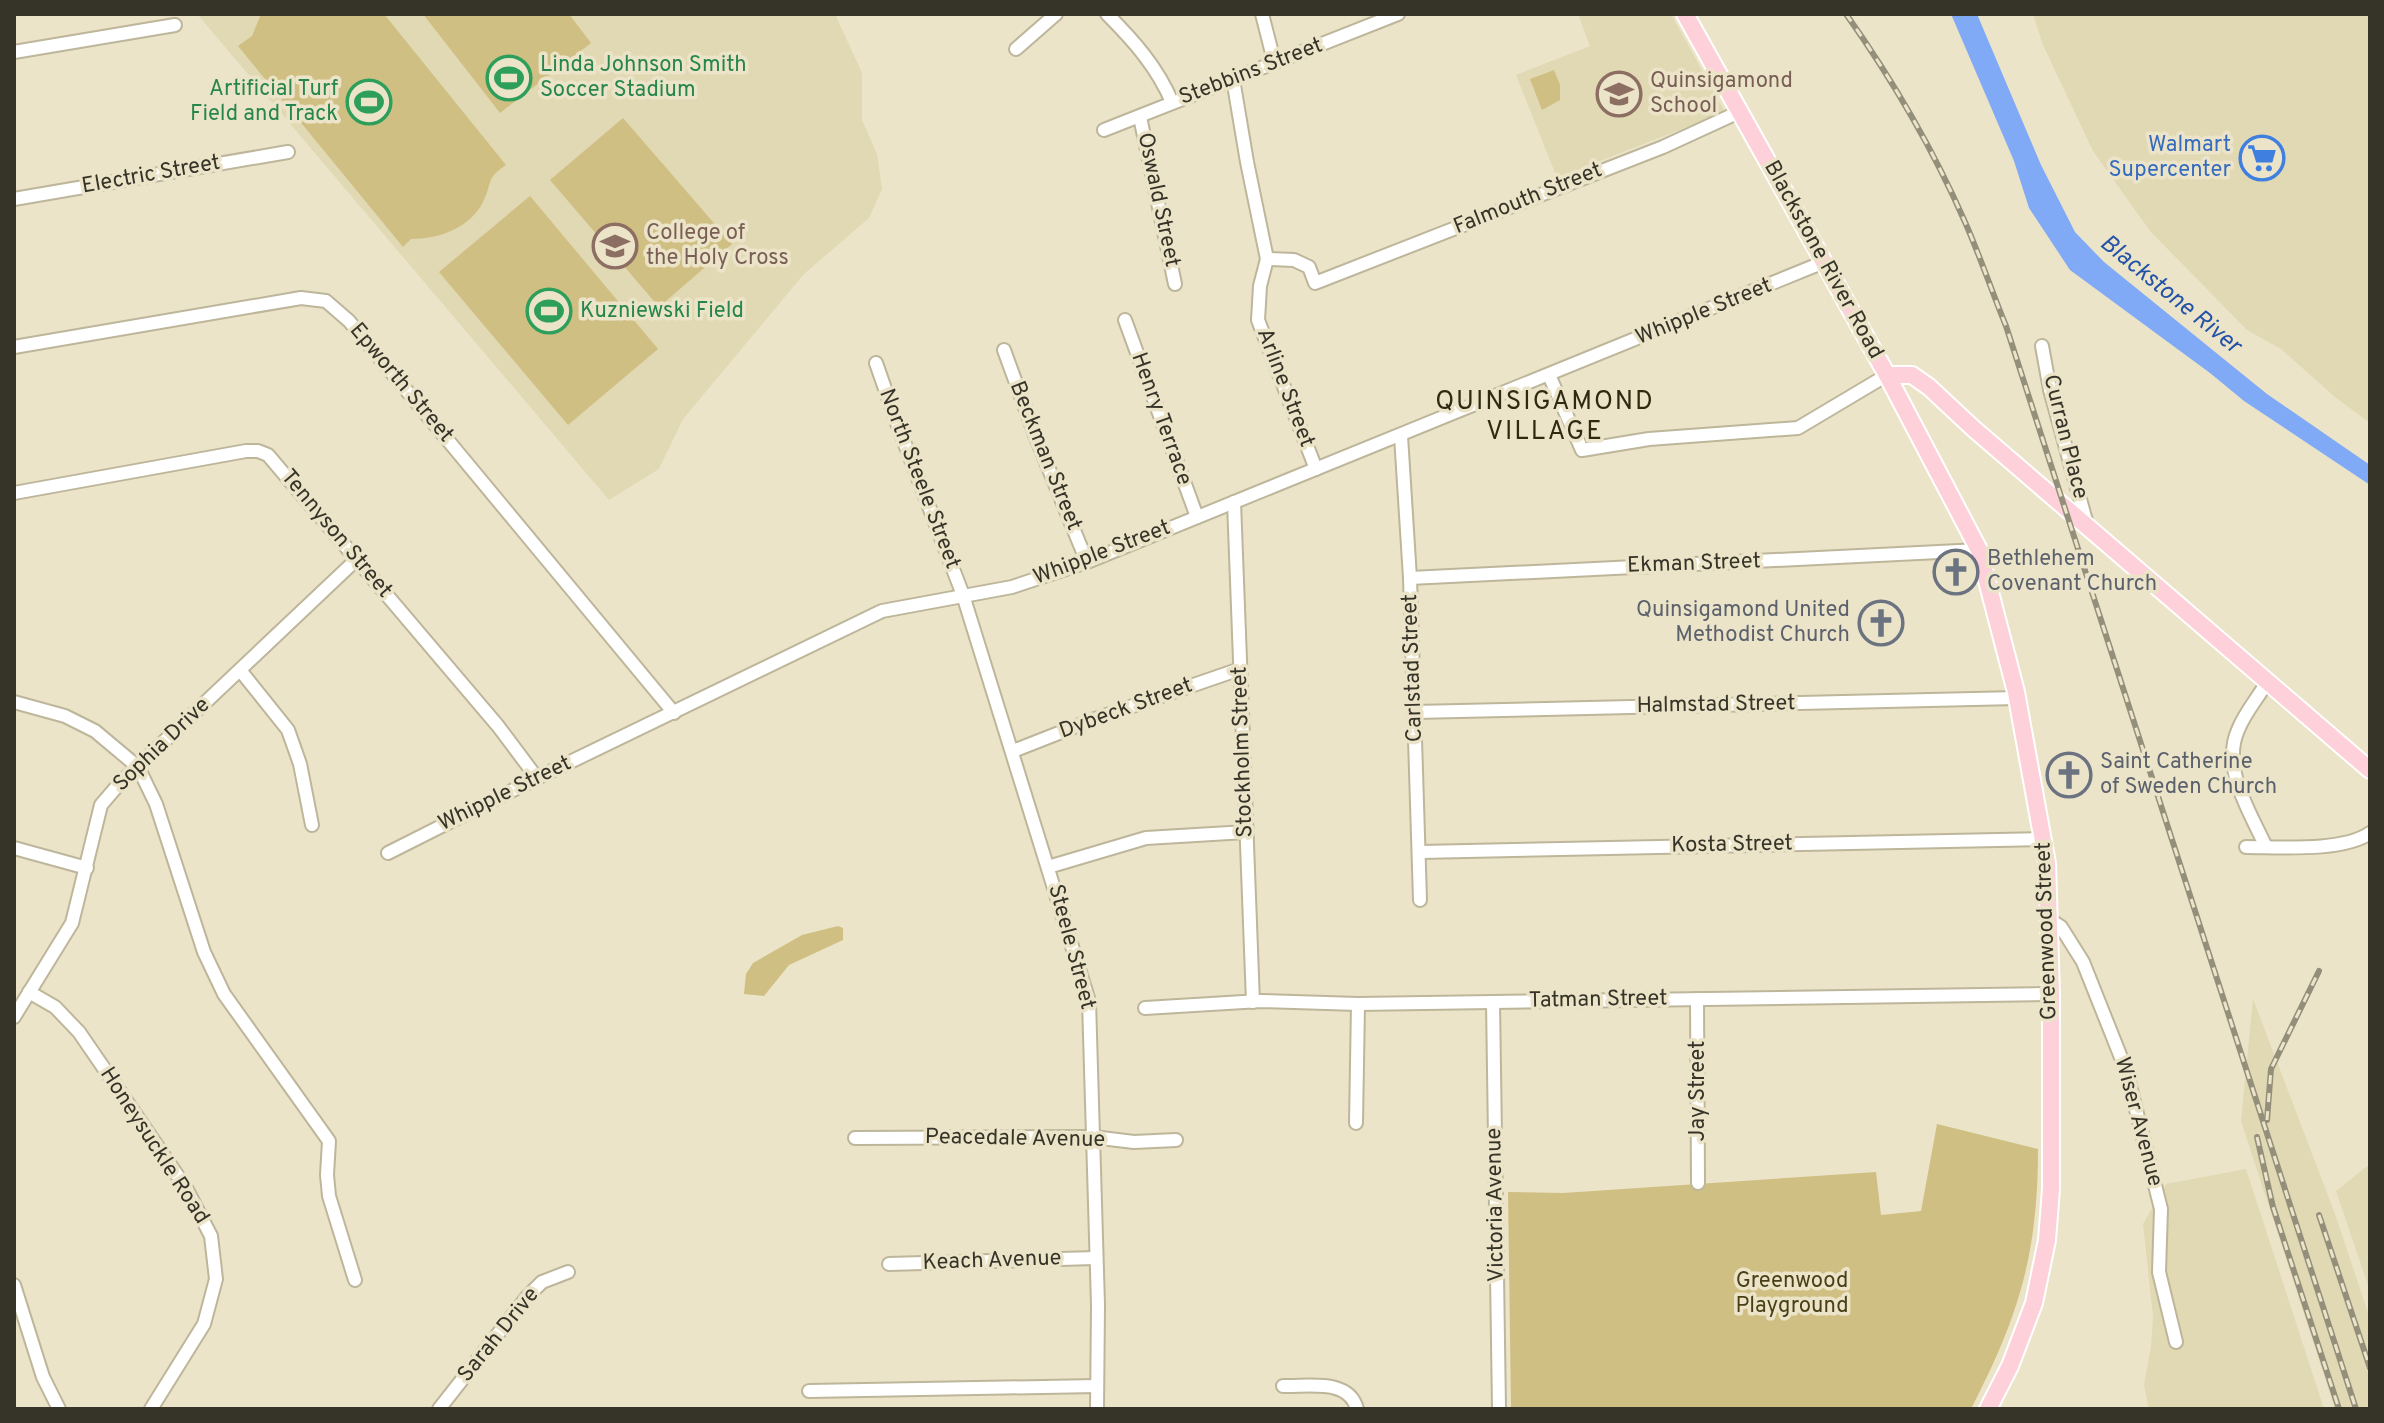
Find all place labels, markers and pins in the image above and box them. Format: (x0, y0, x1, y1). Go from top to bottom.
place label: Linda Johnson Smith Soccer Stadium (540, 52, 747, 104)
sports icon: Linda Johnson Smith Soccer Stadium (485, 54, 533, 102)
place label: Quinsigamond School (1650, 68, 1793, 120)
school or university icon: Quinsigamond School (1595, 70, 1643, 118)
place label: Artificial Turf Field and Track (190, 76, 338, 128)
sports icon: Artificial Turf Field and Track (345, 78, 393, 126)
place label: Walmart Supercenter (2108, 132, 2231, 184)
supermarket icon: Walmart Supercenter (2238, 134, 2286, 182)
place label: College of the Holy Cross (646, 220, 789, 272)
school or university icon: College of the Holy Cross (591, 222, 639, 270)
sports icon: Kuzniewski Field (525, 287, 573, 335)
place label: Kuzniewski Field (580, 298, 744, 325)
place label: Bethlehem Covenant Church (1987, 546, 2157, 598)
church icon: Bethlehem Covenant Church (1932, 548, 1980, 596)
place label: Quinsigamond United Methodist Church (1636, 597, 1850, 649)
church icon: Quinsigamond United Methodist Church (1857, 599, 1905, 647)
place label: Saint Catherine of Sweden Church (2100, 749, 2277, 801)
church icon: Saint Catherine of Sweden Church (2045, 751, 2093, 799)

